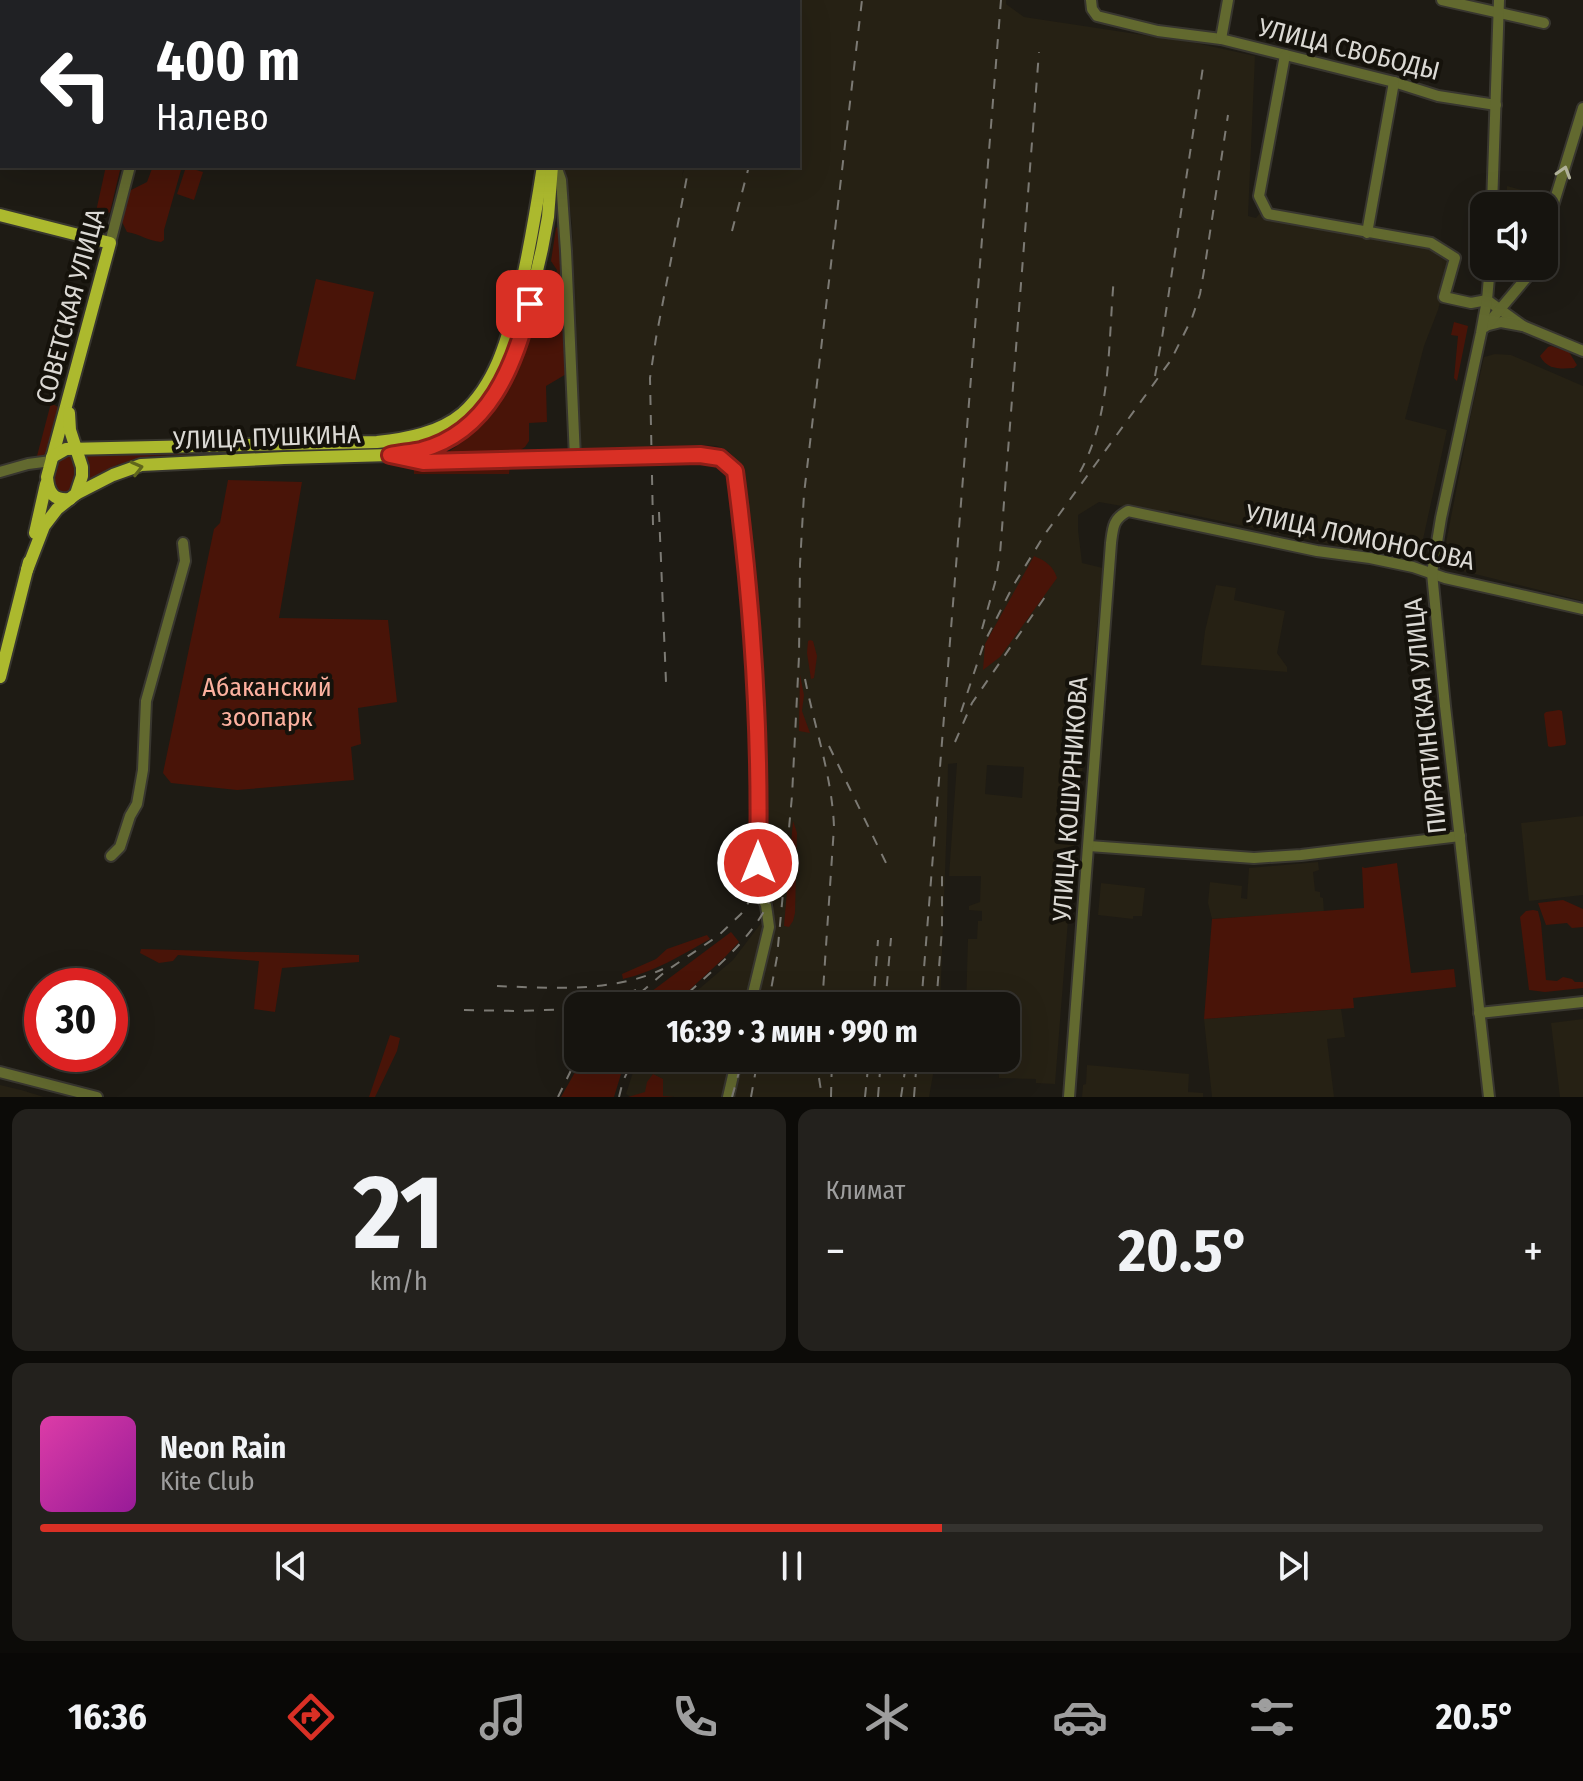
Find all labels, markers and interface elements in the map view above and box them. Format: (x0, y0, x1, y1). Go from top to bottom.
street label: УЛИЦА СВОБОДЫ (1254, 12, 1443, 87)
text: 400 m (156, 28, 300, 95)
icon: left (24, 32, 128, 136)
text: Налево (156, 96, 269, 140)
one-way arrow (1554, 165, 1570, 179)
map controls (1470, 192, 1558, 280)
button: sound (1470, 192, 1558, 280)
street label: СОВЕТСКАЯ УЛИЦА (30, 205, 111, 407)
pin (496, 270, 564, 338)
icon: arrive (508, 282, 552, 326)
street label: УЛИЦА ПУШКИНА (172, 419, 362, 456)
one-way arrow (129, 460, 143, 477)
street label: УЛИЦА ЛОМОНОСОВА (1242, 498, 1478, 577)
street label: ПИРЯТИНСКАЯ УЛИЦА (1398, 596, 1453, 835)
park label: Абаканский зоопарк (202, 672, 332, 733)
street label: УЛИЦА КОШУРНИКОВА (1046, 675, 1095, 923)
position arrow (716, 821, 800, 905)
speed limit sign: 30 (24, 968, 128, 1072)
text: 16:39 · 3 мин · 990 m (666, 1014, 918, 1050)
text: 21 (354, 1151, 444, 1276)
text: Климат (826, 1175, 905, 1206)
text: 20.5° (1118, 1215, 1250, 1287)
text: − (826, 1225, 845, 1278)
text: + (1523, 1225, 1543, 1278)
text: km/h (370, 1266, 428, 1297)
text: Neon Rain (160, 1430, 286, 1466)
text: Kite Club (160, 1466, 255, 1497)
icon: previous (269, 1544, 313, 1588)
icon: pause (770, 1544, 814, 1588)
icon: next (1271, 1544, 1315, 1588)
icon: directions (283, 1689, 339, 1745)
icon: music (475, 1689, 531, 1745)
icon: phone (667, 1689, 723, 1745)
icon: climate (859, 1689, 915, 1745)
icon: car (1052, 1689, 1108, 1745)
icon: filters (1244, 1689, 1300, 1745)
text: 16:36 (68, 1695, 147, 1739)
text: 20.5° (1436, 1695, 1515, 1739)

